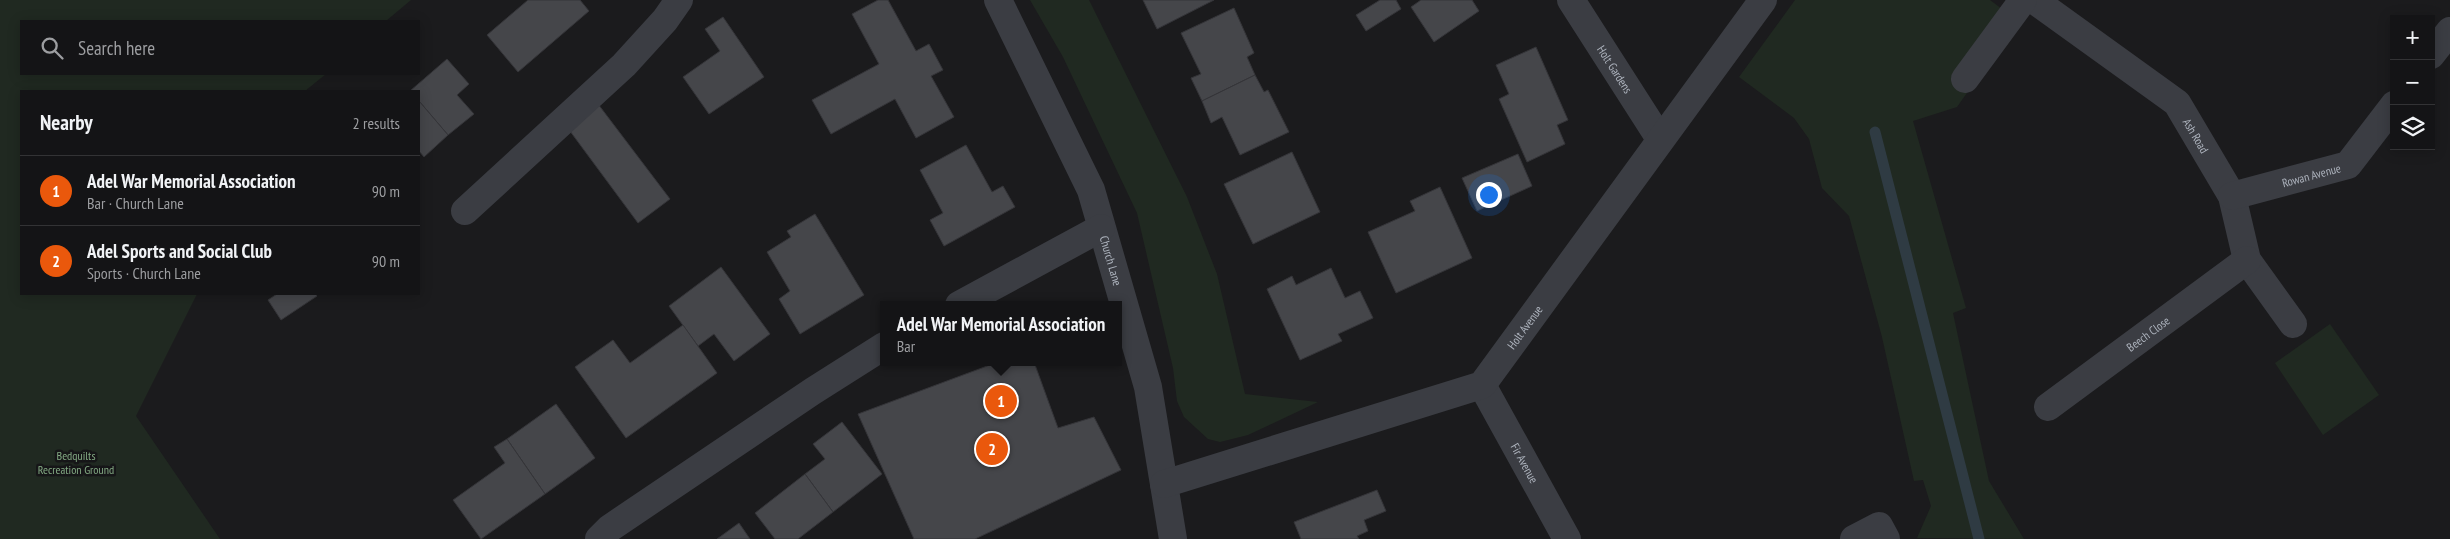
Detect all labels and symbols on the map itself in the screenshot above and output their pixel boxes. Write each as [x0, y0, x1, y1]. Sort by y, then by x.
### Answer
street label: Holt Gardens [1594, 42, 1636, 96]
street label: Ash Road [2180, 115, 2212, 156]
street label: Rowan Avenue [2280, 160, 2342, 190]
your location [1476, 182, 1502, 208]
street label: Church Lane [1097, 234, 1126, 287]
street label: Holt Avenue [1504, 302, 1545, 352]
street label: Beech Close [2123, 312, 2172, 354]
pin: 1 [985, 382, 1017, 420]
pin: 2 [976, 430, 1008, 468]
street label: Fir Avenue [1508, 440, 1542, 486]
park label: Bedquilts Recreation Ground [38, 448, 114, 477]

